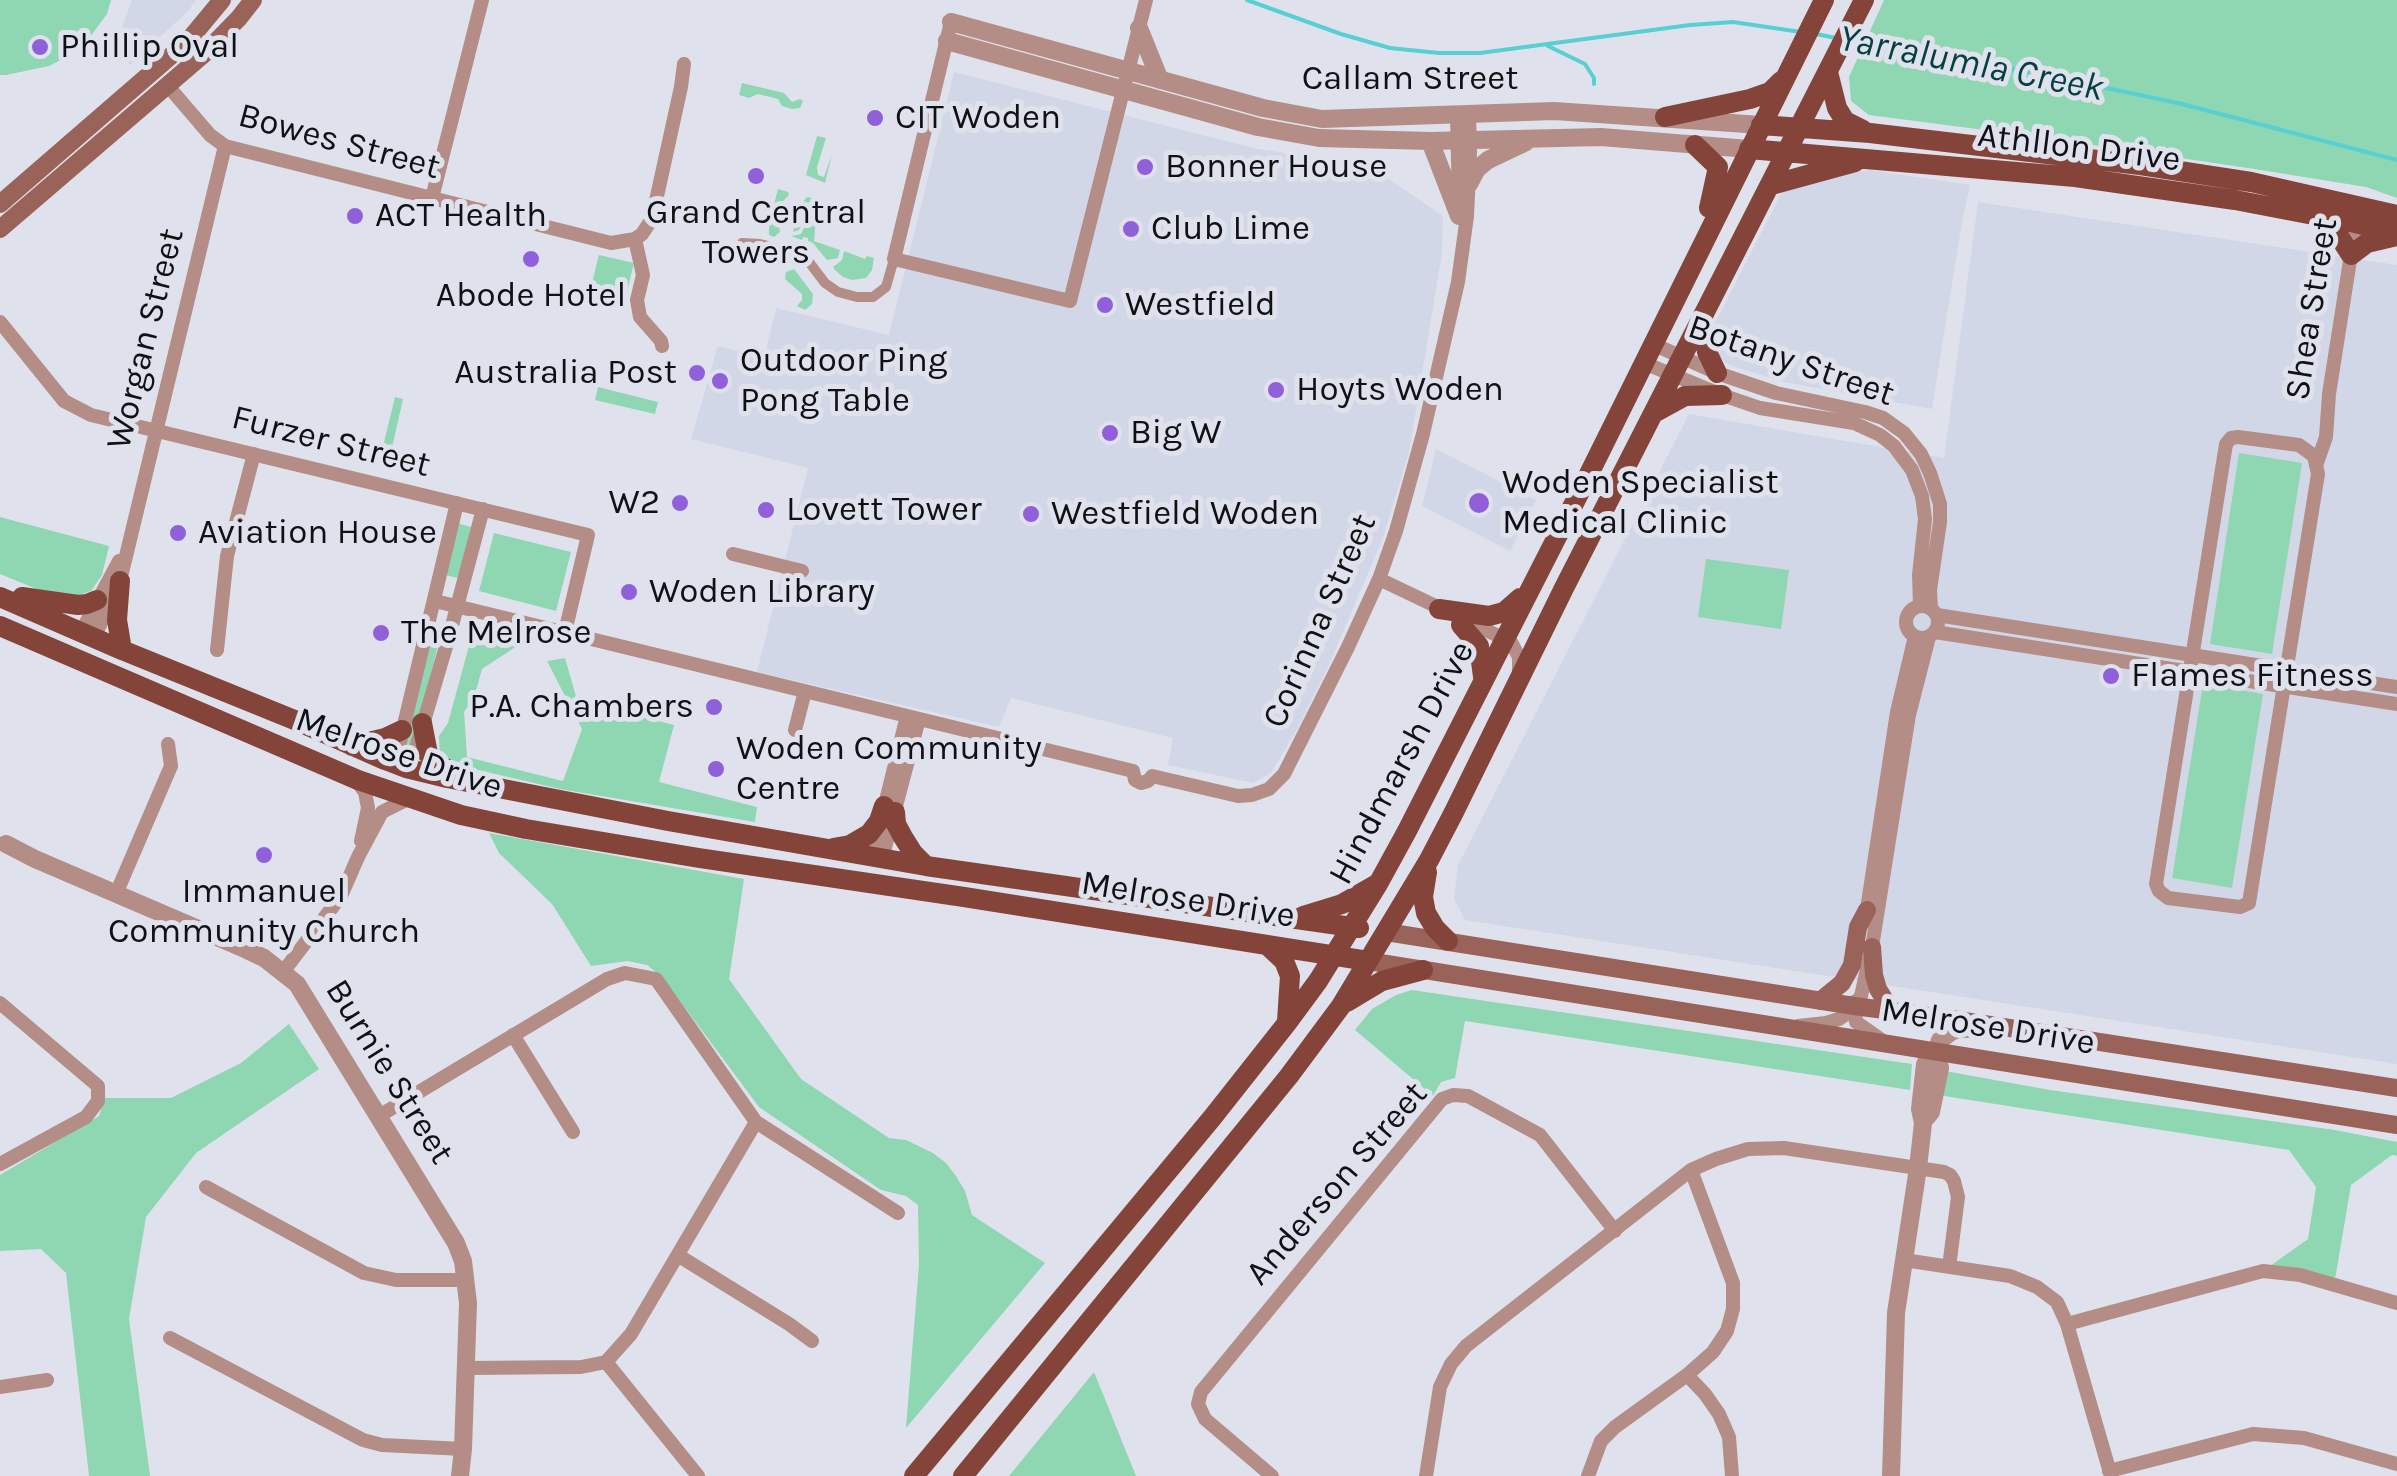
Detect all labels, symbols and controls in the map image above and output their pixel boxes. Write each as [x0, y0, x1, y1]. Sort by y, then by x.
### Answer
water label: Yarralumla Creek [1835, 16, 2107, 112]
place label: Phillip Oval [60, 26, 239, 68]
marker: Phillip Oval [29, 36, 51, 58]
street label: Callam Street [1302, 58, 1518, 100]
street label: Bowes Street [234, 95, 444, 189]
place label: CIT Woden [895, 97, 1061, 139]
marker: CIT Woden [864, 107, 886, 129]
street label: Athllon Drive [1975, 115, 2183, 181]
place label: Bonner House [1165, 146, 1387, 188]
marker: Bonner House [1134, 156, 1156, 178]
marker: Grand Central Towers [745, 165, 767, 187]
place label: Grand Central Towers [646, 192, 866, 274]
place label: ACT Health [375, 195, 547, 237]
marker: ACT Health [344, 205, 366, 227]
place label: Club Lime [1151, 208, 1310, 250]
street label: Shea Street [2277, 215, 2347, 403]
marker: Club Lime [1120, 218, 1142, 240]
street label: Worgan Street [98, 224, 194, 454]
marker: Abode Hotel [520, 248, 542, 270]
place label: Abode Hotel [436, 275, 626, 317]
place label: Westfield [1125, 284, 1276, 326]
marker: Westfield [1094, 294, 1116, 316]
street label: Botany Street [1682, 306, 1900, 416]
place label: Outdoor Ping Pong Table [740, 340, 948, 422]
place label: Australia Post [454, 352, 677, 394]
marker: Australia Post [686, 362, 708, 384]
place label: Hoyts Woden [1296, 369, 1504, 411]
marker: Outdoor Ping Pong Table [709, 370, 731, 392]
marker: Hoyts Woden [1265, 379, 1287, 401]
street label: Furzer Street [227, 397, 435, 487]
place label: Big W [1130, 412, 1222, 454]
marker: Big W [1099, 422, 1121, 444]
place label: Woden Specialist Medical Clinic [1502, 462, 1779, 544]
place label: W2 [608, 482, 660, 524]
place label: Lovett Tower [786, 489, 982, 531]
marker: Woden Specialist Medical Clinic [1466, 490, 1492, 516]
marker: W2 [669, 492, 691, 514]
place label: Westfield Woden [1051, 493, 1319, 535]
marker: Lovett Tower [755, 499, 777, 521]
marker: Westfield Woden [1020, 503, 1042, 525]
street label: Corinna Street [1254, 508, 1386, 734]
place label: Aviation House [198, 512, 437, 554]
marker: Aviation House [167, 522, 189, 544]
place label: Woden Library [649, 571, 875, 613]
marker: Woden Library [618, 581, 640, 603]
place label: The Melrose [401, 612, 591, 654]
marker: The Melrose [370, 622, 392, 644]
street label: Hindmarsh Drive [1320, 634, 1484, 892]
place label: Flames Fitness [2131, 655, 2374, 697]
marker: Flames Fitness [2100, 665, 2122, 687]
place label: P.A. Chambers [469, 686, 694, 728]
marker: P.A. Chambers [703, 696, 725, 718]
street label: Melrose Drive [290, 699, 508, 809]
place label: Woden Community Centre [736, 728, 1042, 810]
marker: Woden Community Centre [705, 758, 727, 780]
marker: Immanuel Community Church [253, 844, 275, 866]
street label: Melrose Drive [1078, 862, 1298, 938]
place label: Immanuel Community Church [108, 871, 420, 953]
street label: Burnie Street [316, 972, 462, 1172]
street label: Melrose Drive [1878, 989, 2098, 1065]
street label: Anderson Street [1237, 1074, 1437, 1294]

